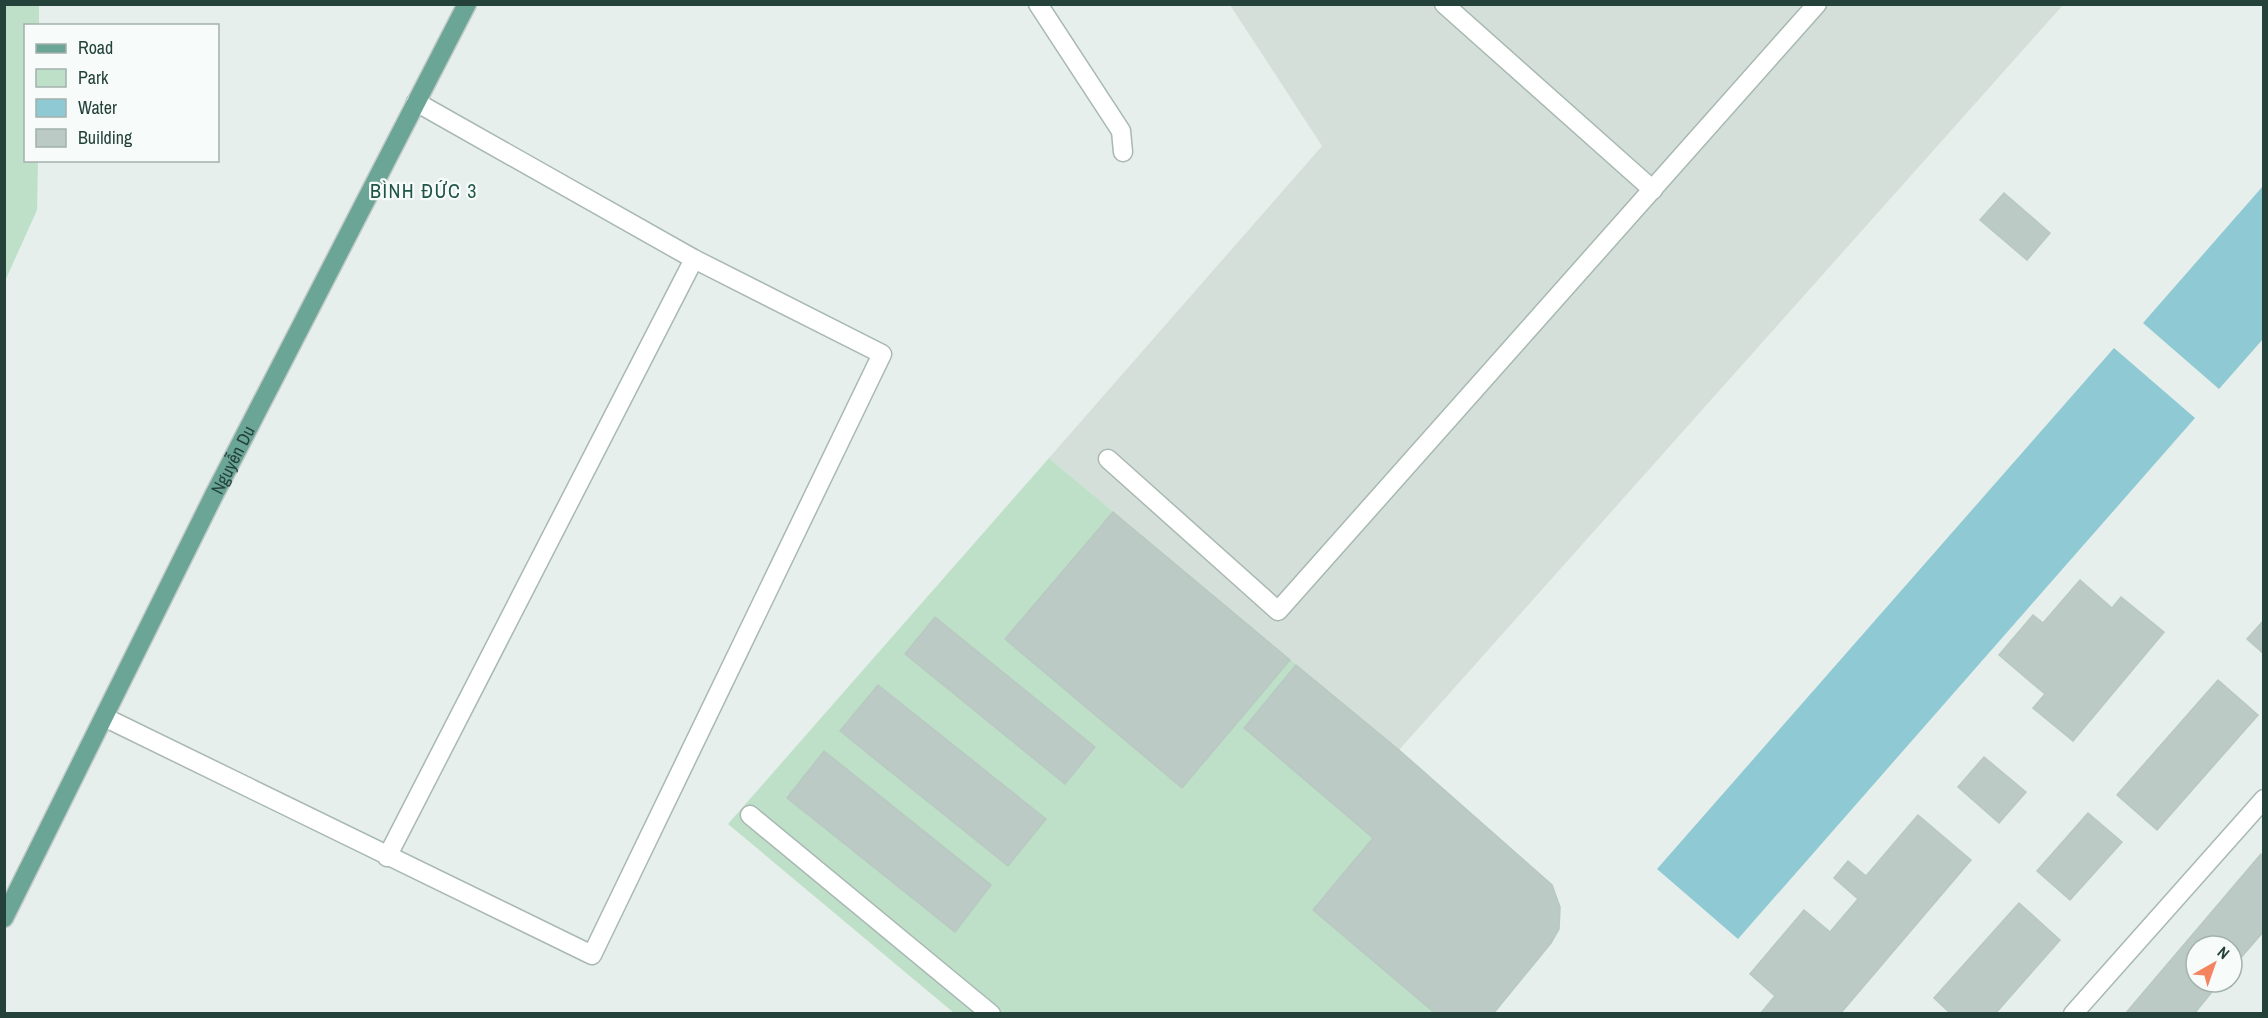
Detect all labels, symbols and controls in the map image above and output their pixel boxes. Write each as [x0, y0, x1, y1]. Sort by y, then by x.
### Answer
legend [24, 24, 219, 162]
text: Road [78, 35, 113, 60]
text: Park [78, 65, 109, 90]
text: Water [78, 95, 117, 120]
text: Building [78, 125, 133, 150]
district label: BÌNH ĐỨC 3 [370, 177, 478, 204]
street label: Nguyễn Du [204, 421, 260, 498]
north arrow [2184, 934, 2244, 994]
text: N [2213, 941, 2234, 964]

